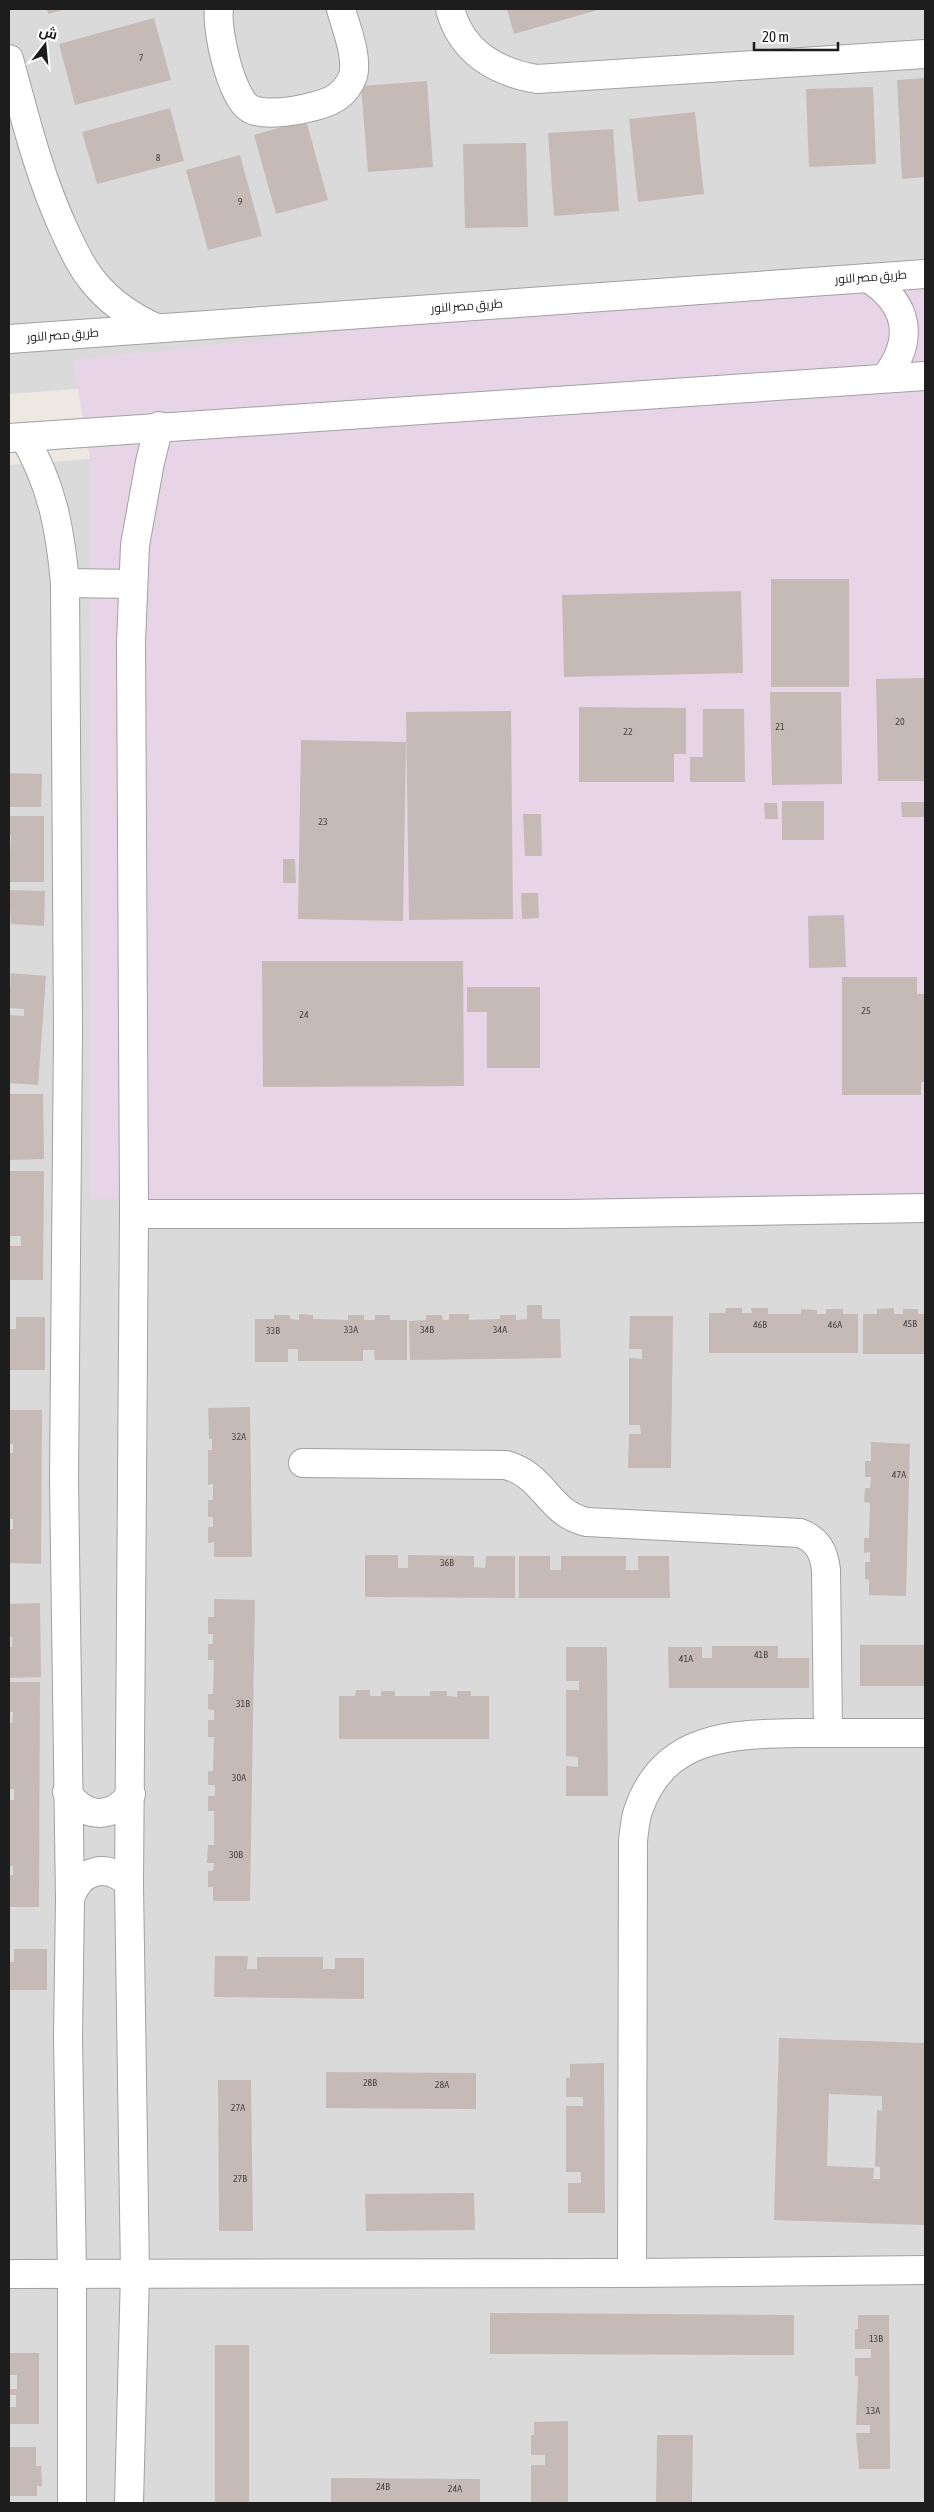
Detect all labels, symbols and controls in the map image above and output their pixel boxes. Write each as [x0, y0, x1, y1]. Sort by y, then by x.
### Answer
north arrow [20, 20, 70, 70]
scale bar [754, 20, 838, 52]
text: ش [37, 22, 59, 44]
text: 20 m [762, 28, 789, 45]
house number: 7 [139, 52, 144, 63]
house number: 8 [156, 152, 161, 163]
house number: 9 [238, 196, 243, 207]
street label: طريق مصر النور [834, 268, 907, 287]
street label: طريق مصر النور [430, 297, 503, 316]
street label: طريق مصر النور [26, 326, 99, 345]
house number: 20 [895, 716, 905, 727]
house number: 21 [775, 721, 785, 732]
house number: 22 [623, 726, 633, 737]
house number: 23 [318, 816, 328, 827]
house number: 25 [861, 1005, 871, 1016]
house number: 24 [299, 1009, 309, 1020]
house number: 45B [903, 1318, 917, 1329]
house number: 46B [753, 1319, 767, 1330]
house number: 46A [828, 1319, 842, 1330]
house number: 33A [344, 1324, 358, 1335]
house number: 34B [420, 1324, 434, 1335]
house number: 34A [493, 1324, 507, 1335]
house number: 33B [266, 1325, 280, 1336]
house number: 32A [232, 1431, 246, 1442]
house number: 47A [892, 1469, 906, 1480]
house number: 36B [440, 1557, 454, 1568]
house number: 41B [754, 1649, 768, 1660]
house number: 41A [679, 1653, 693, 1664]
house number: 31B [236, 1698, 250, 1709]
house number: 30A [232, 1772, 246, 1783]
house number: 30B [229, 1849, 243, 1860]
house number: 28B [363, 2077, 377, 2088]
house number: 28A [435, 2079, 449, 2090]
house number: 27A [231, 2102, 245, 2113]
house number: 27B [233, 2173, 247, 2184]
house number: 13B [869, 2333, 883, 2344]
house number: 13A [866, 2405, 880, 2416]
house number: 24B [376, 2481, 390, 2492]
house number: 24A [448, 2483, 462, 2494]

